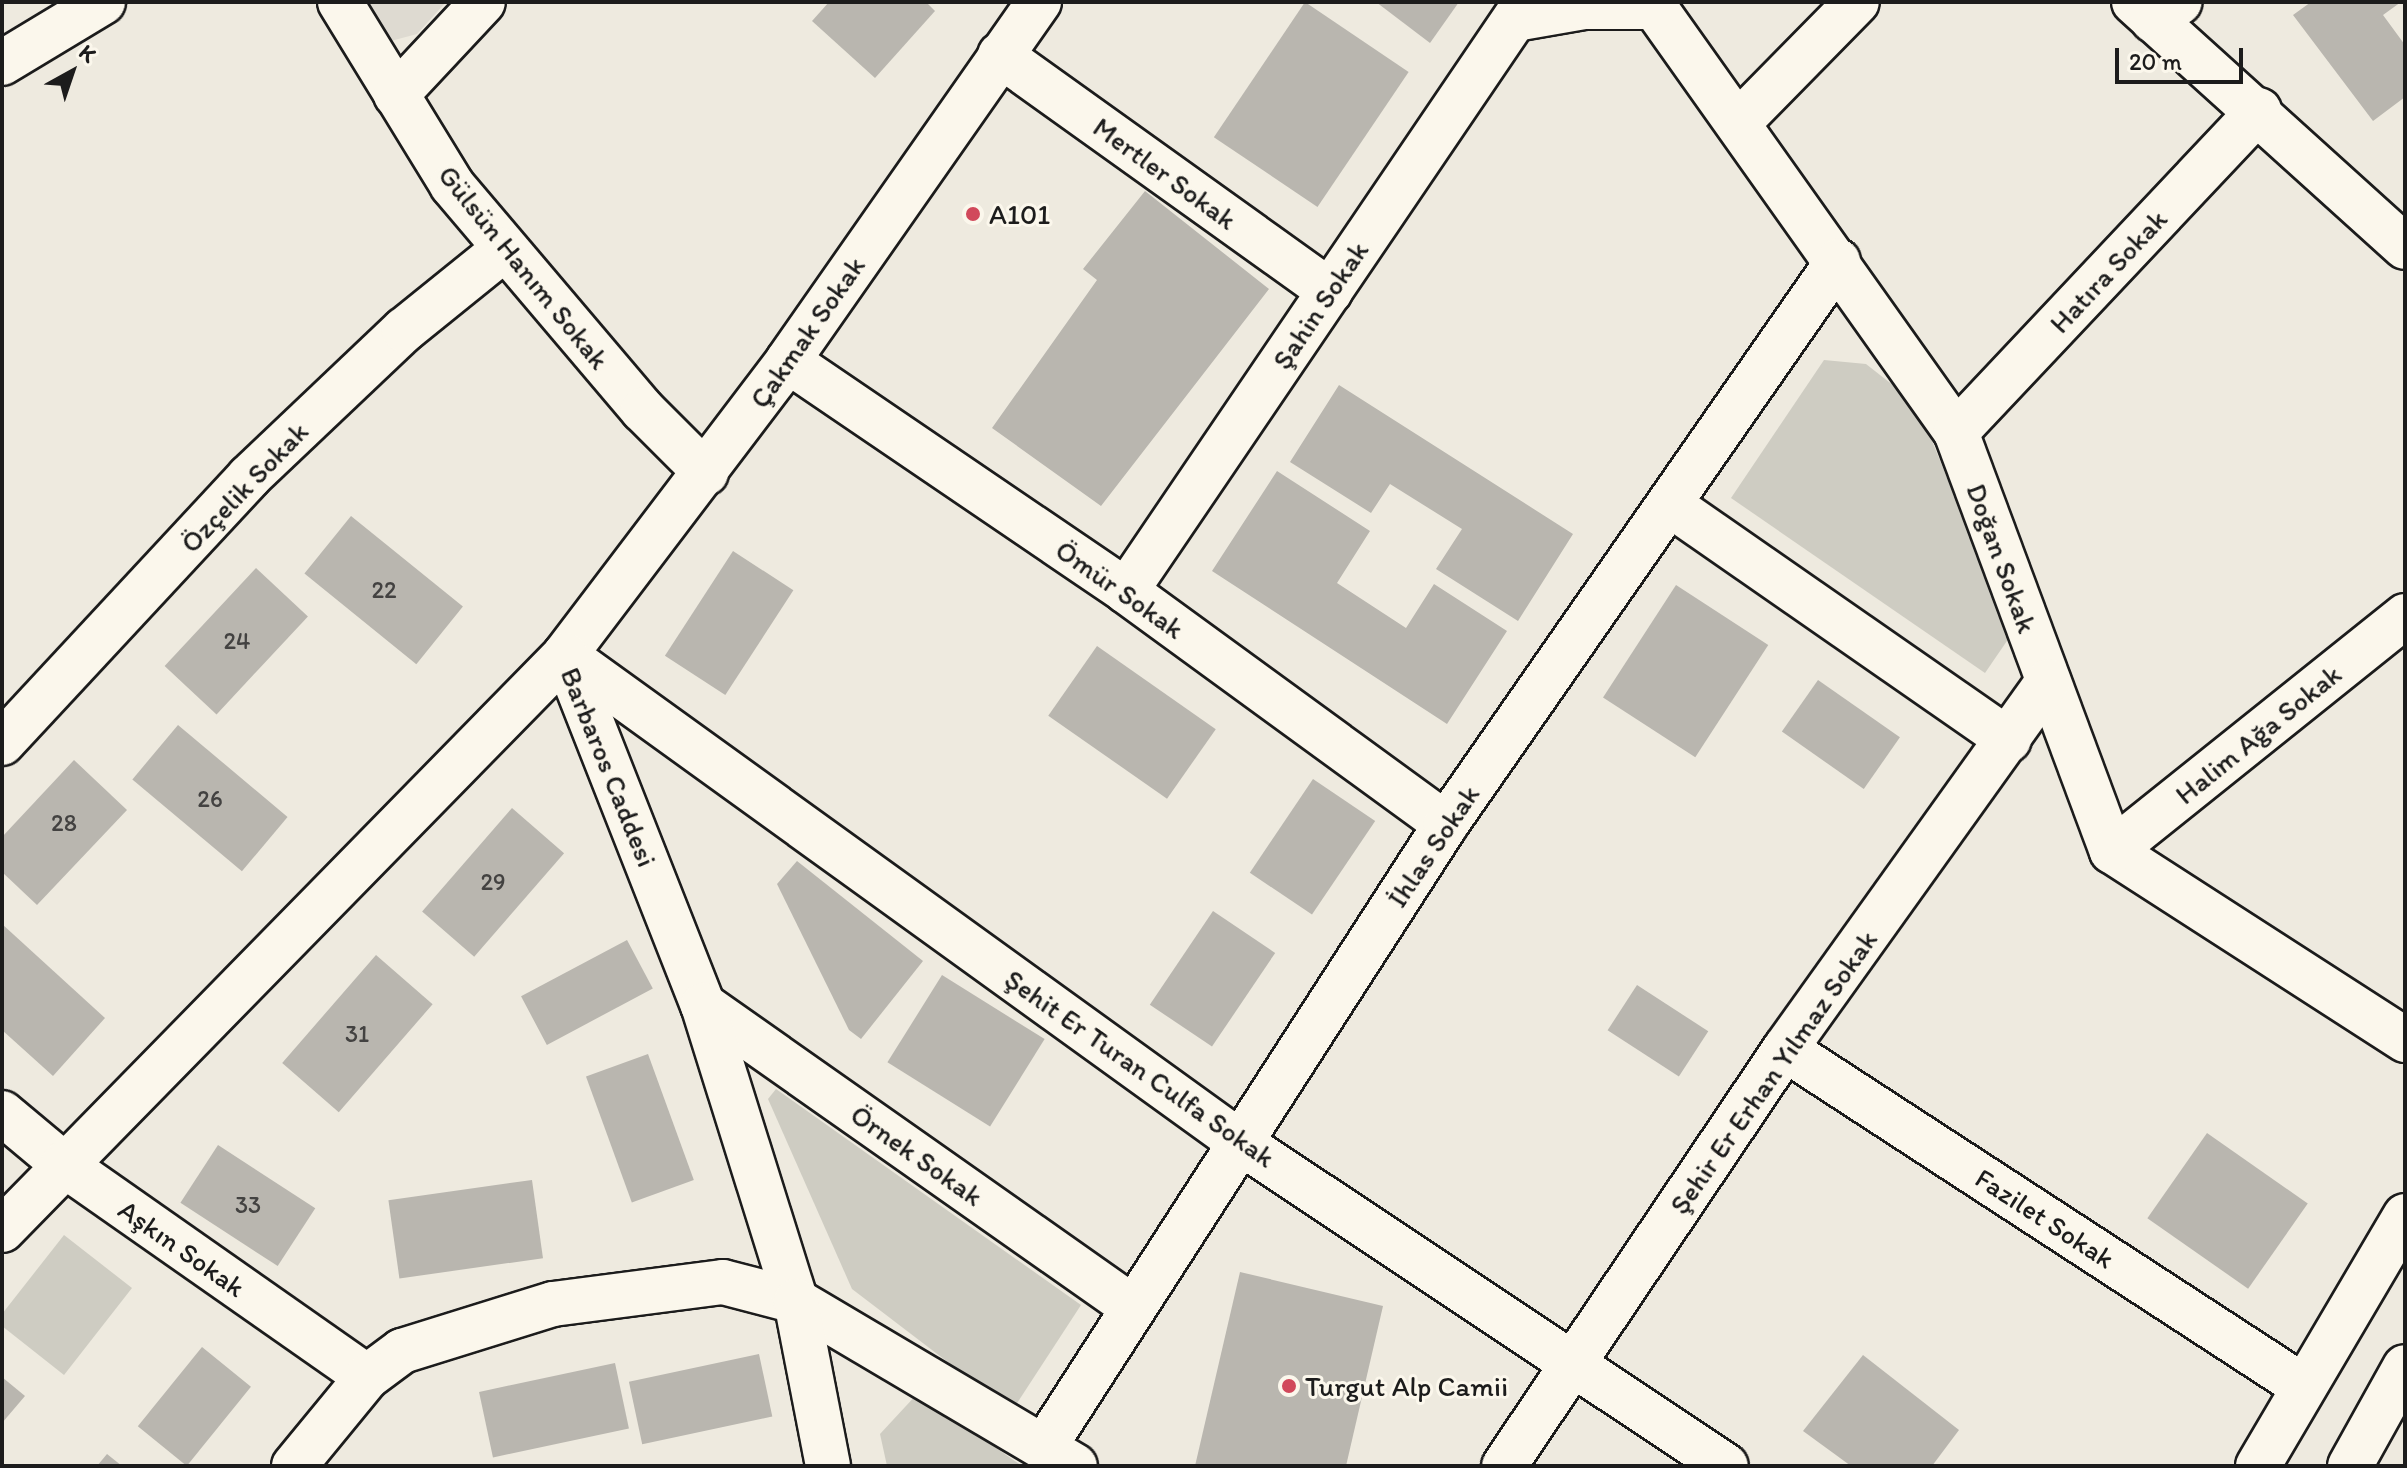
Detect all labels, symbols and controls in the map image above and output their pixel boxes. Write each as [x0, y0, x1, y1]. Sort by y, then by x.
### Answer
north arrow [32, 32, 112, 112]
scale bar [2119, 32, 2247, 82]
text: K [74, 38, 102, 68]
text: 20 m [2129, 47, 2182, 76]
street label: Mertler Sokak [1087, 110, 1243, 236]
street label: Gülsün Hanım Sokak [432, 158, 616, 376]
place label: A101 [989, 197, 1050, 231]
street label: Hatıra Sokak [2042, 202, 2174, 340]
marker: A101 [964, 205, 982, 223]
street label: Şahin Sokak [1265, 235, 1375, 375]
street label: Çakmak Sokak [743, 250, 871, 414]
street label: Özçelik Sokak [173, 415, 315, 559]
street label: Doğan Sokak [1960, 479, 2044, 637]
street label: Ömür Sokak [1049, 533, 1191, 645]
house number: 22 [371, 576, 397, 604]
house number: 24 [223, 627, 251, 655]
street label: Halim Ağa Sokak [2168, 657, 2348, 811]
street label: Barbaros Caddesi [554, 662, 664, 872]
street label: İhlas Sokak [1380, 779, 1486, 913]
house number: 26 [197, 785, 223, 813]
house number: 28 [51, 809, 77, 837]
house number: 29 [480, 868, 506, 896]
street label: Şehir Er Erhan Yılmaz Sokak [1662, 924, 1884, 1220]
street label: Şehit Er Turan Culfa Sokak [999, 962, 1281, 1174]
house number: 31 [345, 1020, 369, 1048]
street label: Örnek Sokak [845, 1097, 989, 1213]
street label: Fazilet Sokak [1969, 1161, 2121, 1275]
house number: 33 [235, 1191, 261, 1219]
street label: Aşkın Sokak [112, 1192, 252, 1304]
place label: Turgut Alp Camii [1305, 1369, 1508, 1403]
marker: Turgut Alp Camii [1280, 1377, 1298, 1395]

